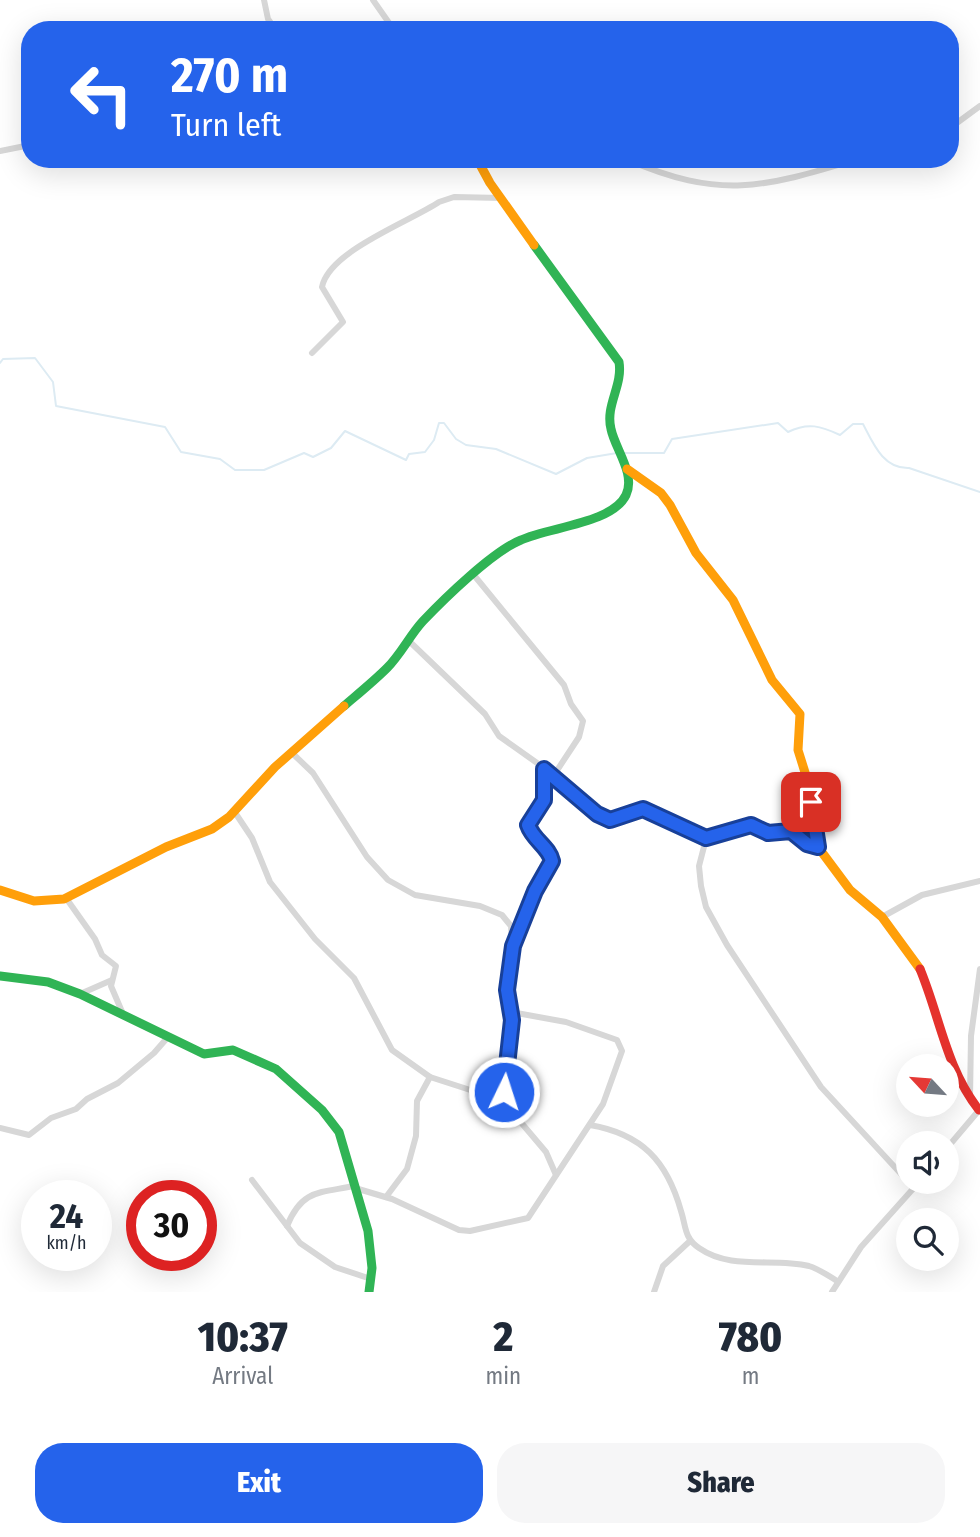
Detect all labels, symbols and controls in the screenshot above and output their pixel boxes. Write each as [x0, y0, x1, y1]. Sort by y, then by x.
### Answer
text: 270 m [171, 46, 288, 105]
icon: left [56, 49, 147, 140]
text: Turn left [171, 106, 281, 144]
pin [781, 772, 841, 832]
icon: arrive [792, 783, 830, 821]
north arrow [896, 1054, 959, 1116]
map controls [896, 1054, 959, 1271]
position arrow [467, 1055, 541, 1129]
button: sound [896, 1131, 959, 1194]
speed limit sign: 30 [126, 1180, 217, 1271]
text: 24 [50, 1195, 83, 1237]
button: search [896, 1208, 959, 1271]
text: km/h [46, 1232, 87, 1254]
text: 10:37 [198, 1312, 288, 1362]
text: 2 [493, 1312, 513, 1362]
text: 780 [719, 1312, 782, 1362]
text: Arrival [212, 1362, 273, 1390]
text: min [485, 1362, 521, 1390]
text: m [742, 1362, 759, 1390]
button: Exit [35, 1443, 483, 1523]
button: Share [497, 1443, 945, 1523]

